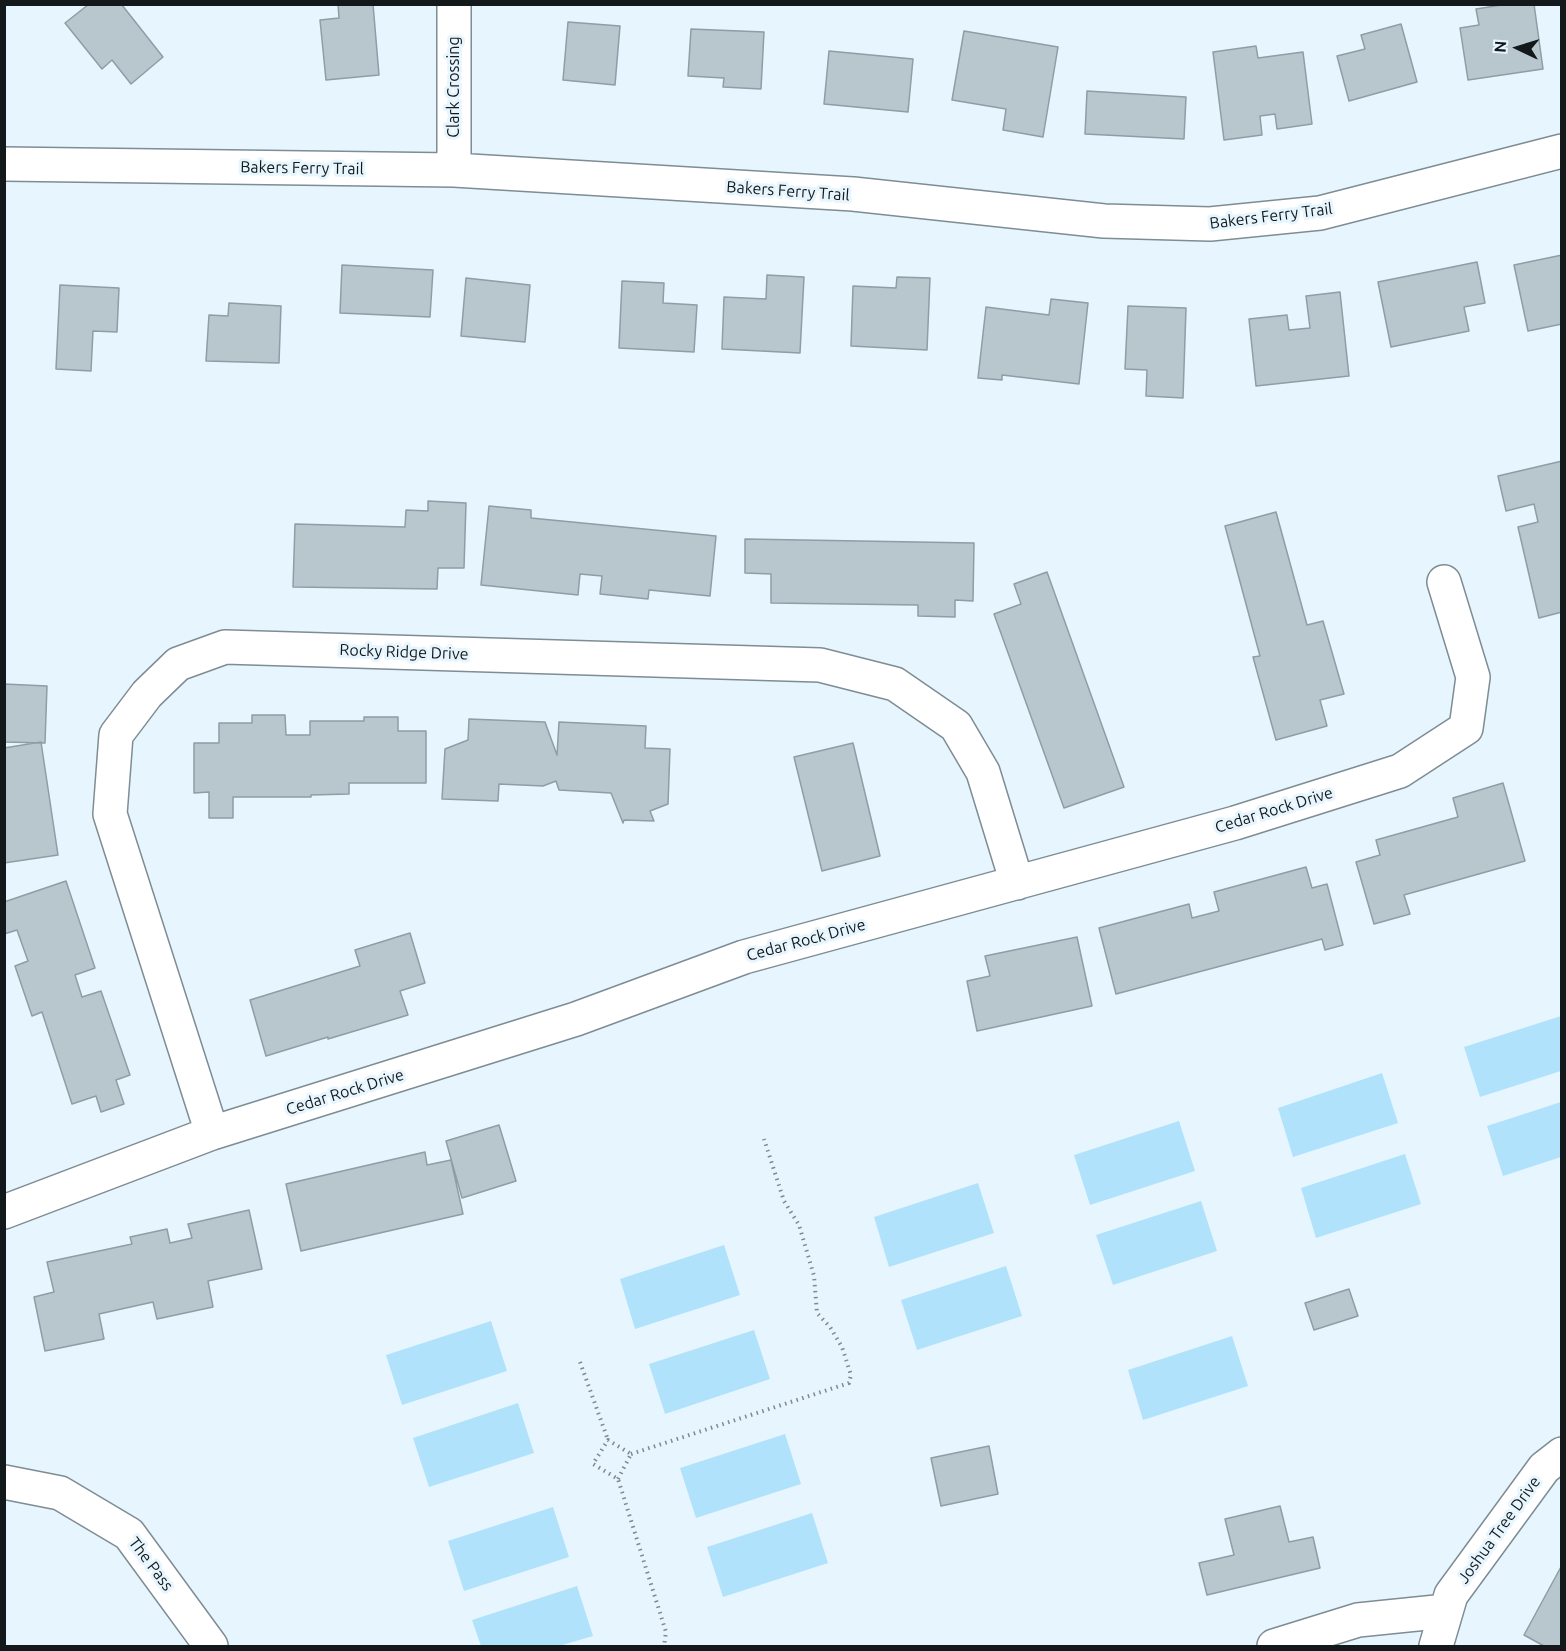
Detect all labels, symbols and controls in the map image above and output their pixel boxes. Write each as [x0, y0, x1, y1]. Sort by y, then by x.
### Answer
north arrow [1488, 18, 1548, 78]
street label: Clark Crossing [444, 36, 464, 138]
text: N [1491, 40, 1509, 53]
street label: Bakers Ferry Trail [240, 157, 364, 179]
street label: Bakers Ferry Trail [726, 177, 850, 205]
street label: Bakers Ferry Trail [1209, 199, 1333, 233]
street label: Rocky Ridge Drive [339, 640, 469, 664]
street label: Cedar Rock Drive [1213, 783, 1335, 837]
street label: Cedar Rock Drive [744, 915, 868, 965]
street label: Cedar Rock Drive [284, 1065, 406, 1119]
street label: Joshua Tree Drive [1454, 1473, 1544, 1587]
street label: The Pass [125, 1533, 177, 1595]

